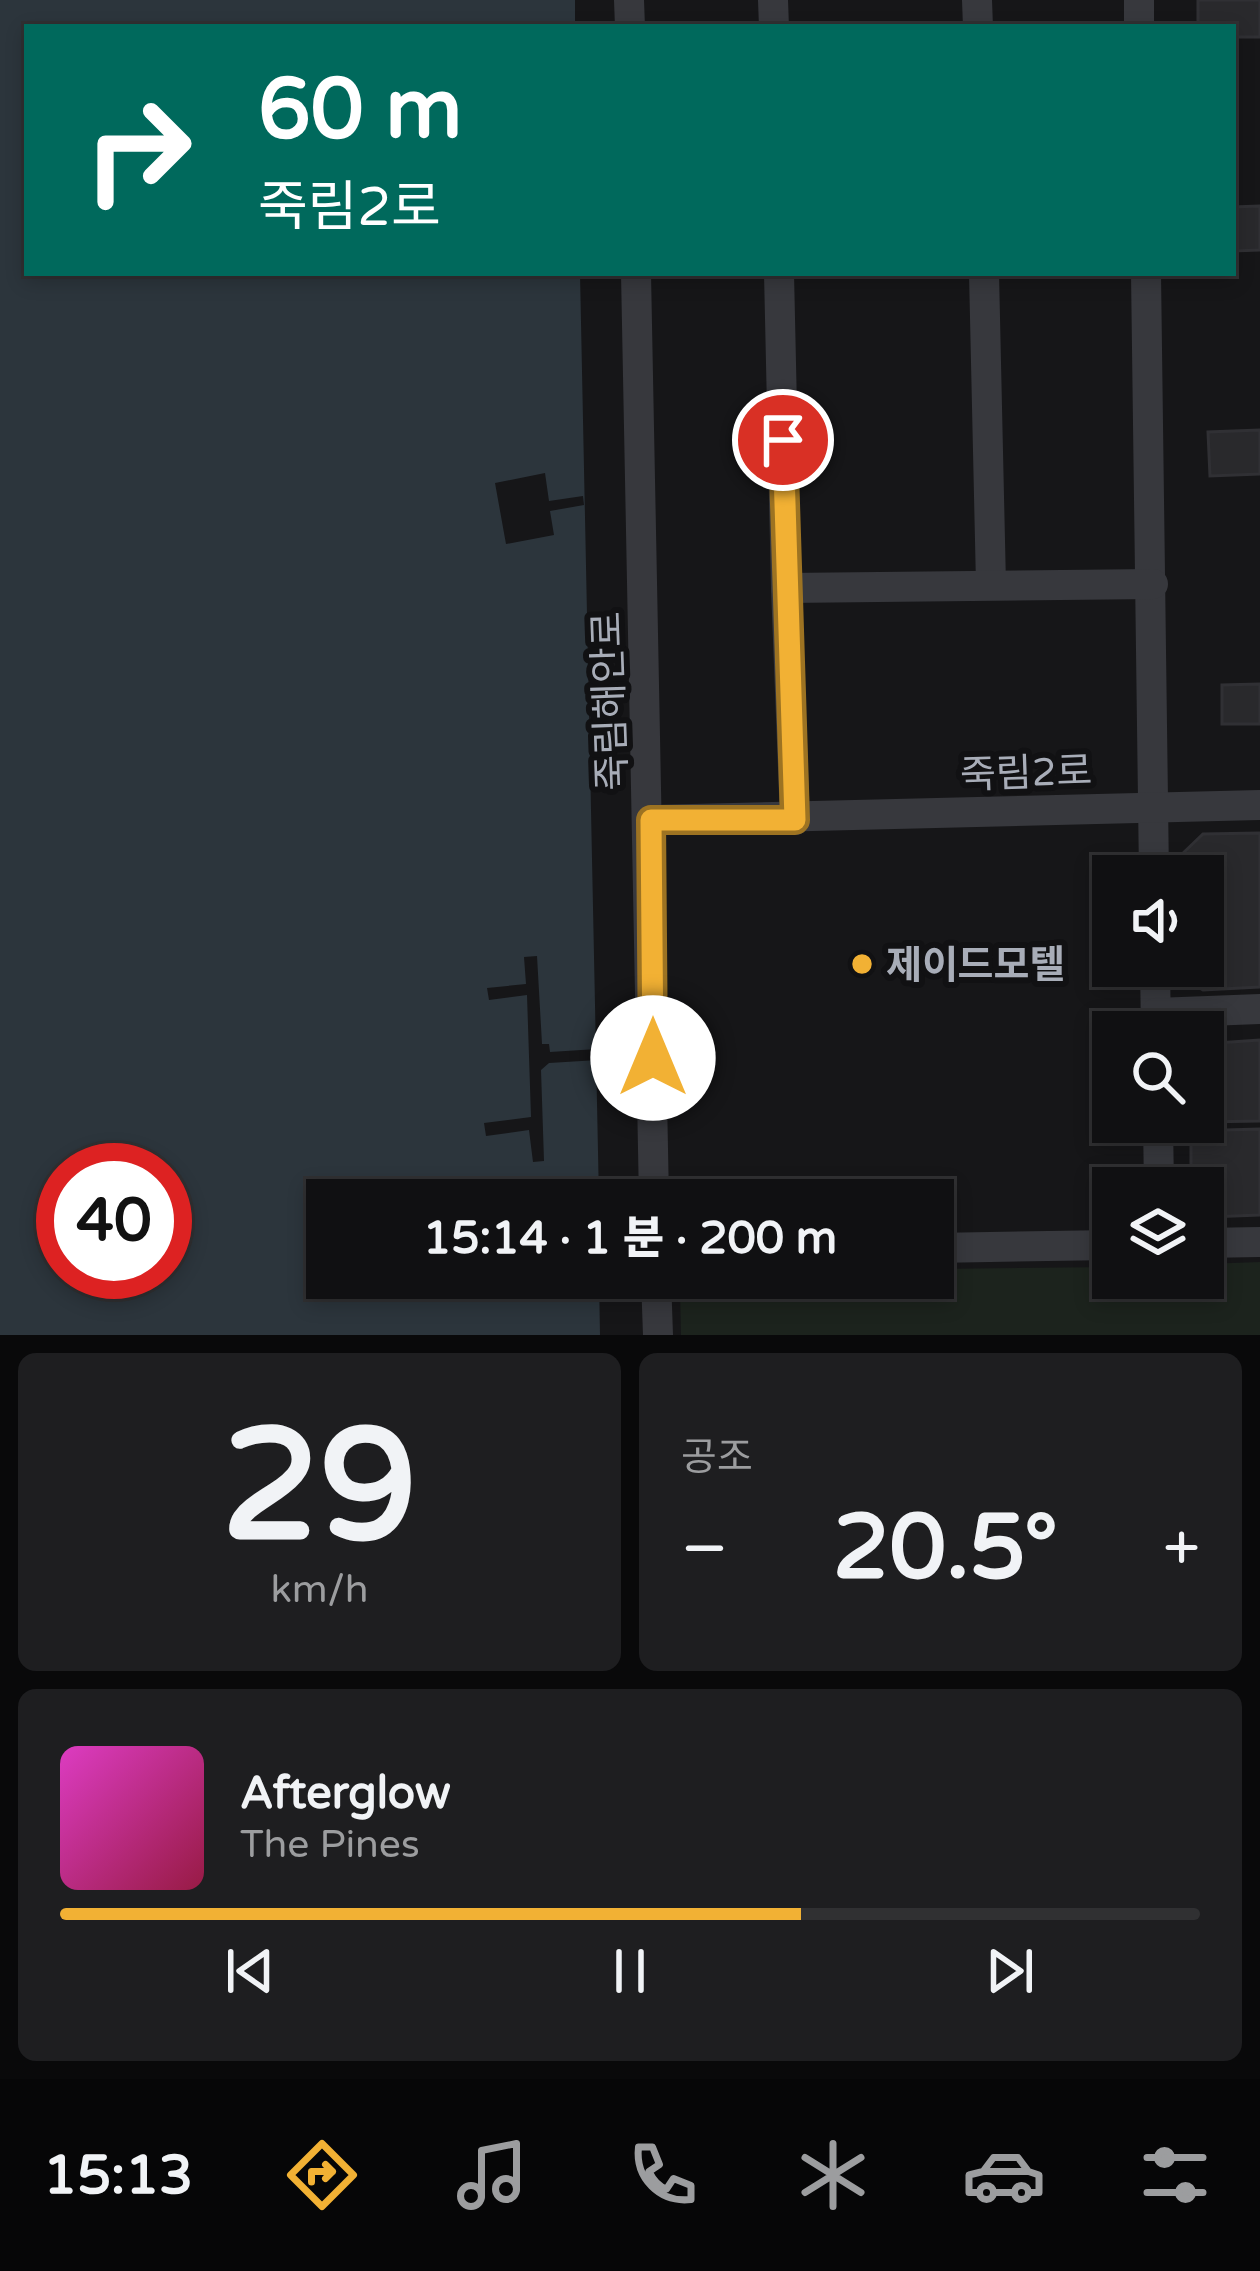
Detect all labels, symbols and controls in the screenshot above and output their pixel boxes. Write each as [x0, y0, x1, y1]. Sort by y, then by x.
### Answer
text: 60 m [258, 60, 462, 161]
icon: right [60, 72, 216, 228]
text: 죽림2로 [258, 175, 441, 240]
pin [732, 389, 834, 491]
icon: arrive [750, 407, 816, 473]
street label: 죽림해안로 [584, 610, 637, 791]
street label: 죽림2로 [959, 748, 1093, 799]
map controls [1092, 855, 1224, 1299]
button: sound [1092, 855, 1224, 987]
place label: 제이드모텔 [886, 942, 1065, 989]
marker: 제이드모텔 [849, 951, 875, 977]
position arrow [590, 995, 716, 1121]
button: search [1092, 1011, 1224, 1143]
speed limit sign: 40 [36, 1143, 192, 1299]
button: layers [1092, 1167, 1224, 1299]
text: 15:14 · 1 분 · 200 m [423, 1212, 837, 1266]
text: 29 [222, 1394, 417, 1582]
text: 공조 [681, 1434, 753, 1481]
text: 20.5° [833, 1494, 1058, 1603]
text: − [681, 1509, 728, 1589]
text: + [1163, 1509, 1200, 1589]
text: km/h [270, 1566, 369, 1613]
text: Afterglow [240, 1767, 451, 1821]
text: The Pines [240, 1821, 420, 1868]
icon: previous [217, 1938, 283, 2004]
icon: pause [597, 1938, 663, 2004]
icon: next [977, 1938, 1043, 2004]
icon: directions [280, 2133, 364, 2217]
icon: music [450, 2133, 534, 2217]
icon: phone [621, 2133, 705, 2217]
icon: climate [791, 2133, 875, 2217]
icon: car [962, 2133, 1046, 2217]
icon: filters [1133, 2133, 1217, 2217]
text: 15:13 [43, 2143, 193, 2208]

